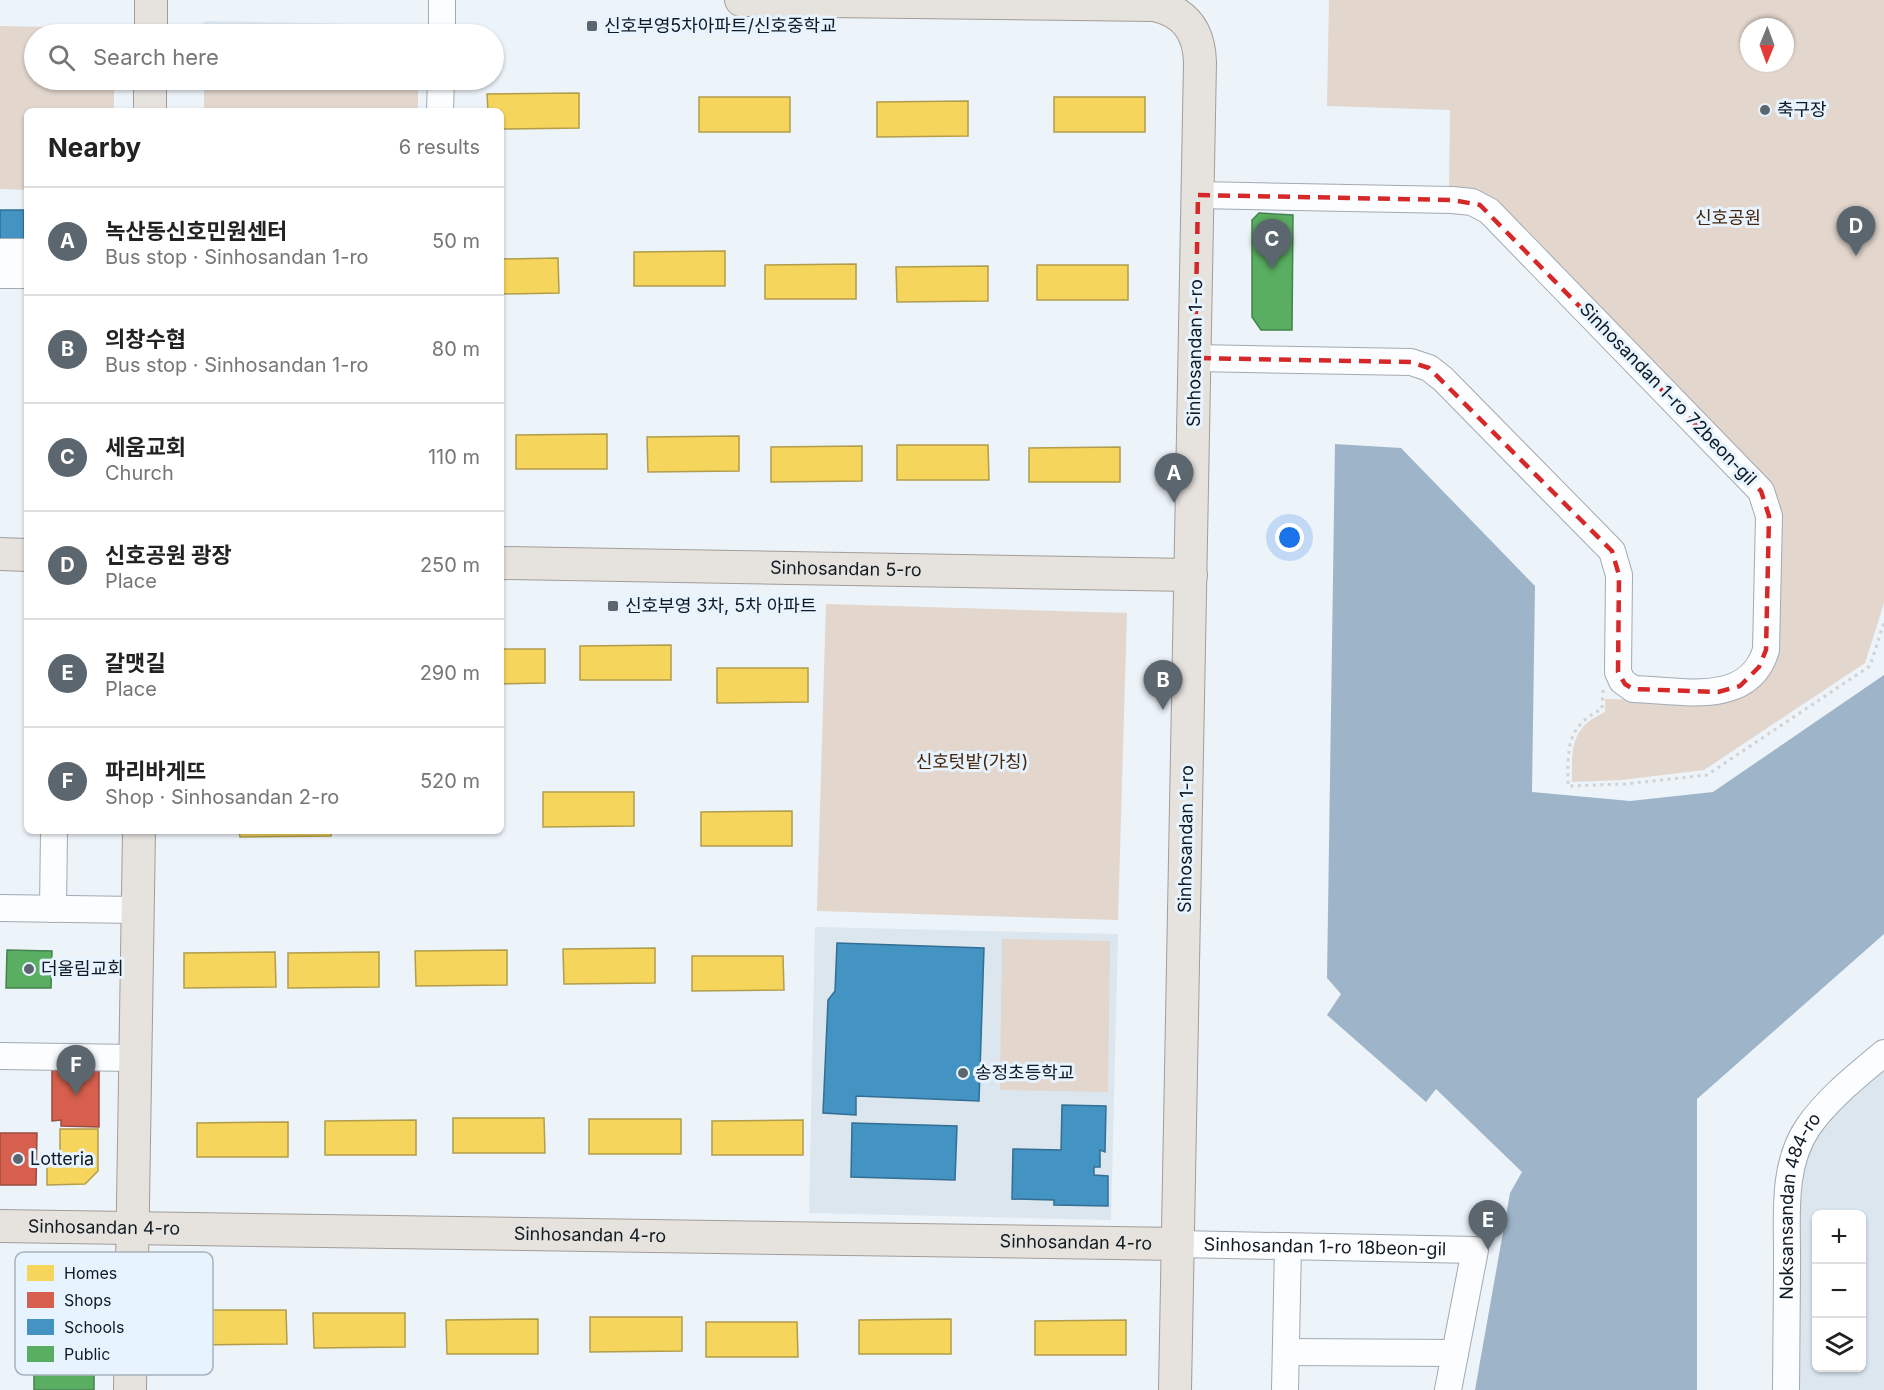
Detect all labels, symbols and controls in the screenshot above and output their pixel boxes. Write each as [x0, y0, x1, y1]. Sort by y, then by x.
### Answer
place label: 신호부영5차아파트/신호중학교 [604, 15, 837, 36]
north arrow [1740, 18, 1794, 72]
marker: 신호부영5차아파트/신호중학교 [585, 19, 599, 33]
search box [24, 24, 504, 90]
icon: search [45, 41, 78, 74]
text: Search here [93, 44, 219, 70]
place label: 축구장 [1777, 99, 1827, 120]
marker: 축구장 [1758, 103, 1772, 117]
text: Nearby [48, 132, 141, 163]
text: 6 results [399, 135, 480, 159]
pin: D [1836, 206, 1876, 256]
park label: 신호공원 [1695, 207, 1761, 228]
text: 녹산동신호민원센터 [105, 218, 287, 244]
pin: C [1252, 220, 1292, 269]
text: A [60, 229, 75, 253]
text: 50 m [432, 229, 480, 253]
text: Bus stop · Sinhosandan 1-ro [105, 245, 369, 269]
street label: Sinhosandan 1-ro [1183, 279, 1206, 427]
street label: Sinhosandan 1-ro 72beon-gil [1576, 298, 1761, 489]
text: 의창수협 [105, 326, 186, 352]
text: B [61, 337, 74, 361]
text: 80 m [432, 337, 480, 361]
text: Bus stop · Sinhosandan 1-ro [105, 353, 369, 377]
text: 세움교회 [105, 434, 186, 460]
text: C [60, 445, 75, 469]
text: 110 m [428, 445, 480, 469]
pin: A [1154, 454, 1194, 503]
text: Church [105, 461, 174, 485]
your location [1275, 523, 1304, 552]
text: 신호공원 광장 [105, 542, 232, 568]
text: D [60, 553, 75, 577]
text: 250 m [420, 553, 480, 577]
street label: Sinhosandan 5-ro [770, 557, 922, 580]
text: Place [105, 569, 157, 593]
place label: 신호부영 3차, 5차 아파트 [625, 595, 816, 616]
marker: 신호부영 3차, 5차 아파트 [606, 599, 620, 613]
text: 갈맷길 [105, 650, 166, 676]
pin: B [1144, 660, 1182, 710]
text: E [61, 661, 74, 685]
text: 290 m [420, 661, 480, 685]
text: Place [105, 677, 157, 701]
park label: 신호텃밭(가칭) [916, 751, 1028, 772]
text: 파리바게뜨 [105, 758, 206, 784]
street label: Sinhosandan 1-ro [1174, 765, 1197, 913]
text: F [62, 769, 73, 793]
text: 520 m [420, 769, 480, 793]
text: Shop · Sinhosandan 2-ro [105, 785, 339, 809]
place label: 더울림교회 [41, 958, 124, 979]
marker: 더울림교회 [22, 962, 36, 976]
pin: F [56, 1046, 96, 1095]
place label: 송정초등학교 [975, 1062, 1074, 1083]
marker: 송정초등학교 [956, 1066, 970, 1080]
street label: Noksansandan 484-ro [1776, 1108, 1825, 1300]
place label: Lotteria [30, 1148, 94, 1169]
marker: Lotteria [11, 1152, 25, 1166]
pin: E [1468, 1200, 1508, 1250]
map controls [1812, 1210, 1866, 1372]
button: + [1812, 1210, 1866, 1264]
street label: Sinhosandan 4-ro [28, 1215, 180, 1239]
street label: Sinhosandan 4-ro [514, 1223, 666, 1246]
street label: Sinhosandan 4-ro [1000, 1230, 1152, 1254]
street label: Sinhosandan 1-ro 18beon-gil [1204, 1234, 1446, 1259]
legend [15, 1252, 213, 1375]
text: Homes [64, 1263, 117, 1283]
button: − [1812, 1264, 1866, 1318]
text: Shops [64, 1290, 112, 1310]
text: Schools [64, 1317, 124, 1337]
button: layers [1812, 1318, 1866, 1372]
text: Public [64, 1344, 110, 1364]

